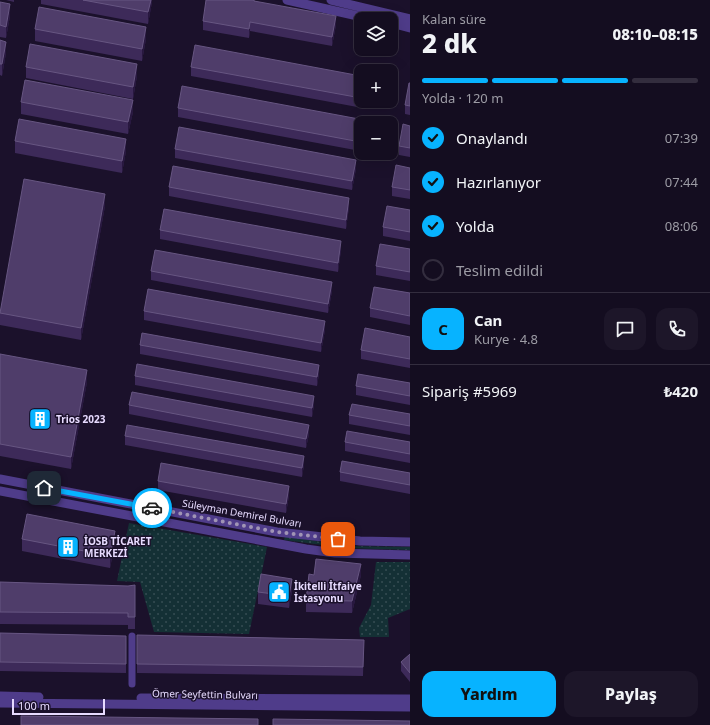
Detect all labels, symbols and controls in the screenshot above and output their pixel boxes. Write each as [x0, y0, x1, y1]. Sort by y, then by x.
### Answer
text: Kalan süre [422, 10, 486, 28]
map controls [354, 12, 398, 160]
button: layers [354, 12, 398, 56]
text: 08:10–08:15 [613, 24, 698, 44]
text: 2 dk [422, 25, 477, 61]
button: + [354, 64, 398, 108]
text: Yolda · 120 m [422, 89, 503, 107]
button: − [354, 116, 398, 160]
icon: check [422, 127, 444, 149]
text: Onaylandı [456, 128, 528, 148]
text: 07:39 [665, 129, 698, 147]
icon: check [422, 171, 444, 193]
text: Hazırlanıyor [456, 172, 541, 192]
text: 07:44 [665, 173, 698, 191]
icon: check [422, 215, 444, 237]
text: Yolda [456, 216, 494, 236]
text: 08:06 [665, 217, 698, 235]
text: Teslim edildi [456, 260, 543, 280]
button: chat [604, 308, 646, 350]
button: phone [656, 308, 698, 350]
text: Can [474, 310, 502, 330]
text: C [438, 319, 448, 339]
text: Kurye · 4.8 [474, 330, 538, 348]
text: Sipariş #5969 [422, 381, 517, 401]
text: ₺420 [664, 381, 698, 401]
building icon: Trios 2023 [27, 406, 53, 432]
place label: Trios 2023 [56, 412, 106, 426]
pin [27, 471, 61, 505]
icon: home [33, 477, 55, 499]
courier [132, 488, 172, 528]
street label: Süleyman Demirel Bulvarı [181, 496, 303, 530]
icon: car [141, 497, 163, 519]
pin [321, 522, 355, 556]
icon: bag [327, 528, 349, 550]
building icon: İOSB TİCARET MERKEZİ [55, 534, 81, 560]
place label: İOSB TİCARET MERKEZİ [84, 534, 152, 560]
public building icon: İkitelli İtfaiye İstasyonu [266, 579, 292, 605]
place label: İkitelli İtfaiye İstasyonu [294, 579, 362, 605]
button: Yardım [422, 671, 556, 717]
button: Paylaş [564, 671, 698, 717]
street label: Ömer Seyfettin Bulvarı [152, 686, 258, 702]
scale bar [12, 697, 105, 716]
text: 100 m [18, 698, 50, 713]

